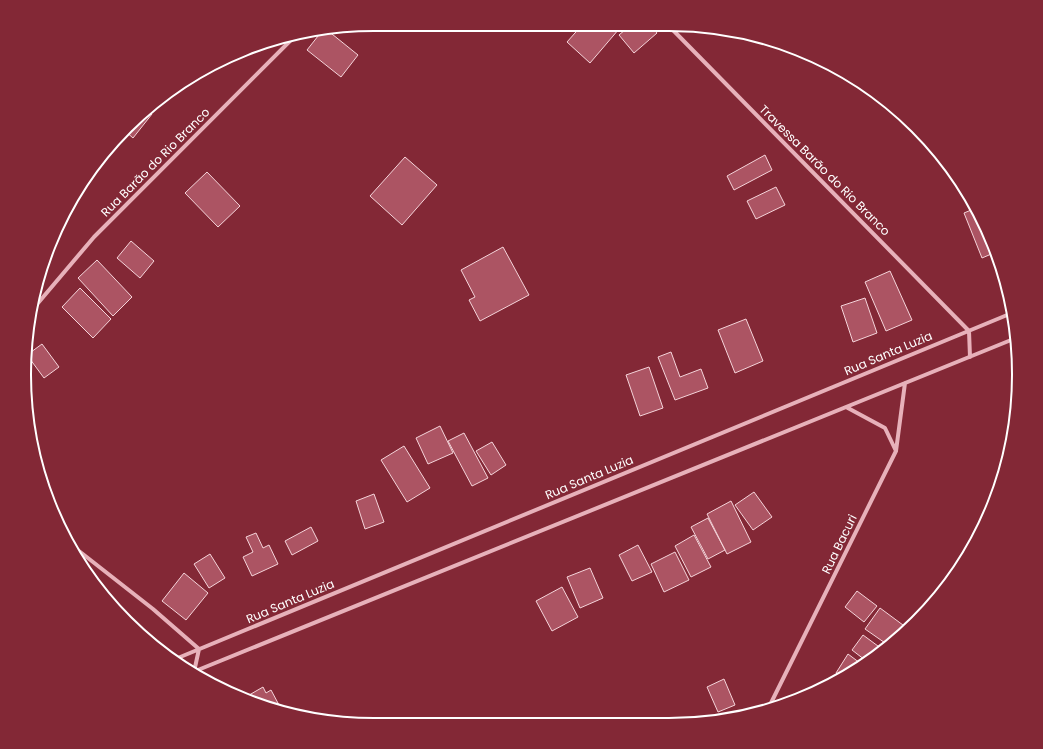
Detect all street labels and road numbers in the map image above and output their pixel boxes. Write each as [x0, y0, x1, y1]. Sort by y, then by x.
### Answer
street label: Travessa Barão do Rio Branco [756, 101, 894, 239]
street label: Rua Barão do Rio Branco [97, 103, 214, 220]
street label: Rua Santa Luzia [841, 327, 935, 379]
street label: Rua Santa Luzia [542, 451, 636, 503]
street label: Rua Bacuri [817, 511, 861, 577]
street label: Rua Santa Luzia [243, 575, 337, 627]

